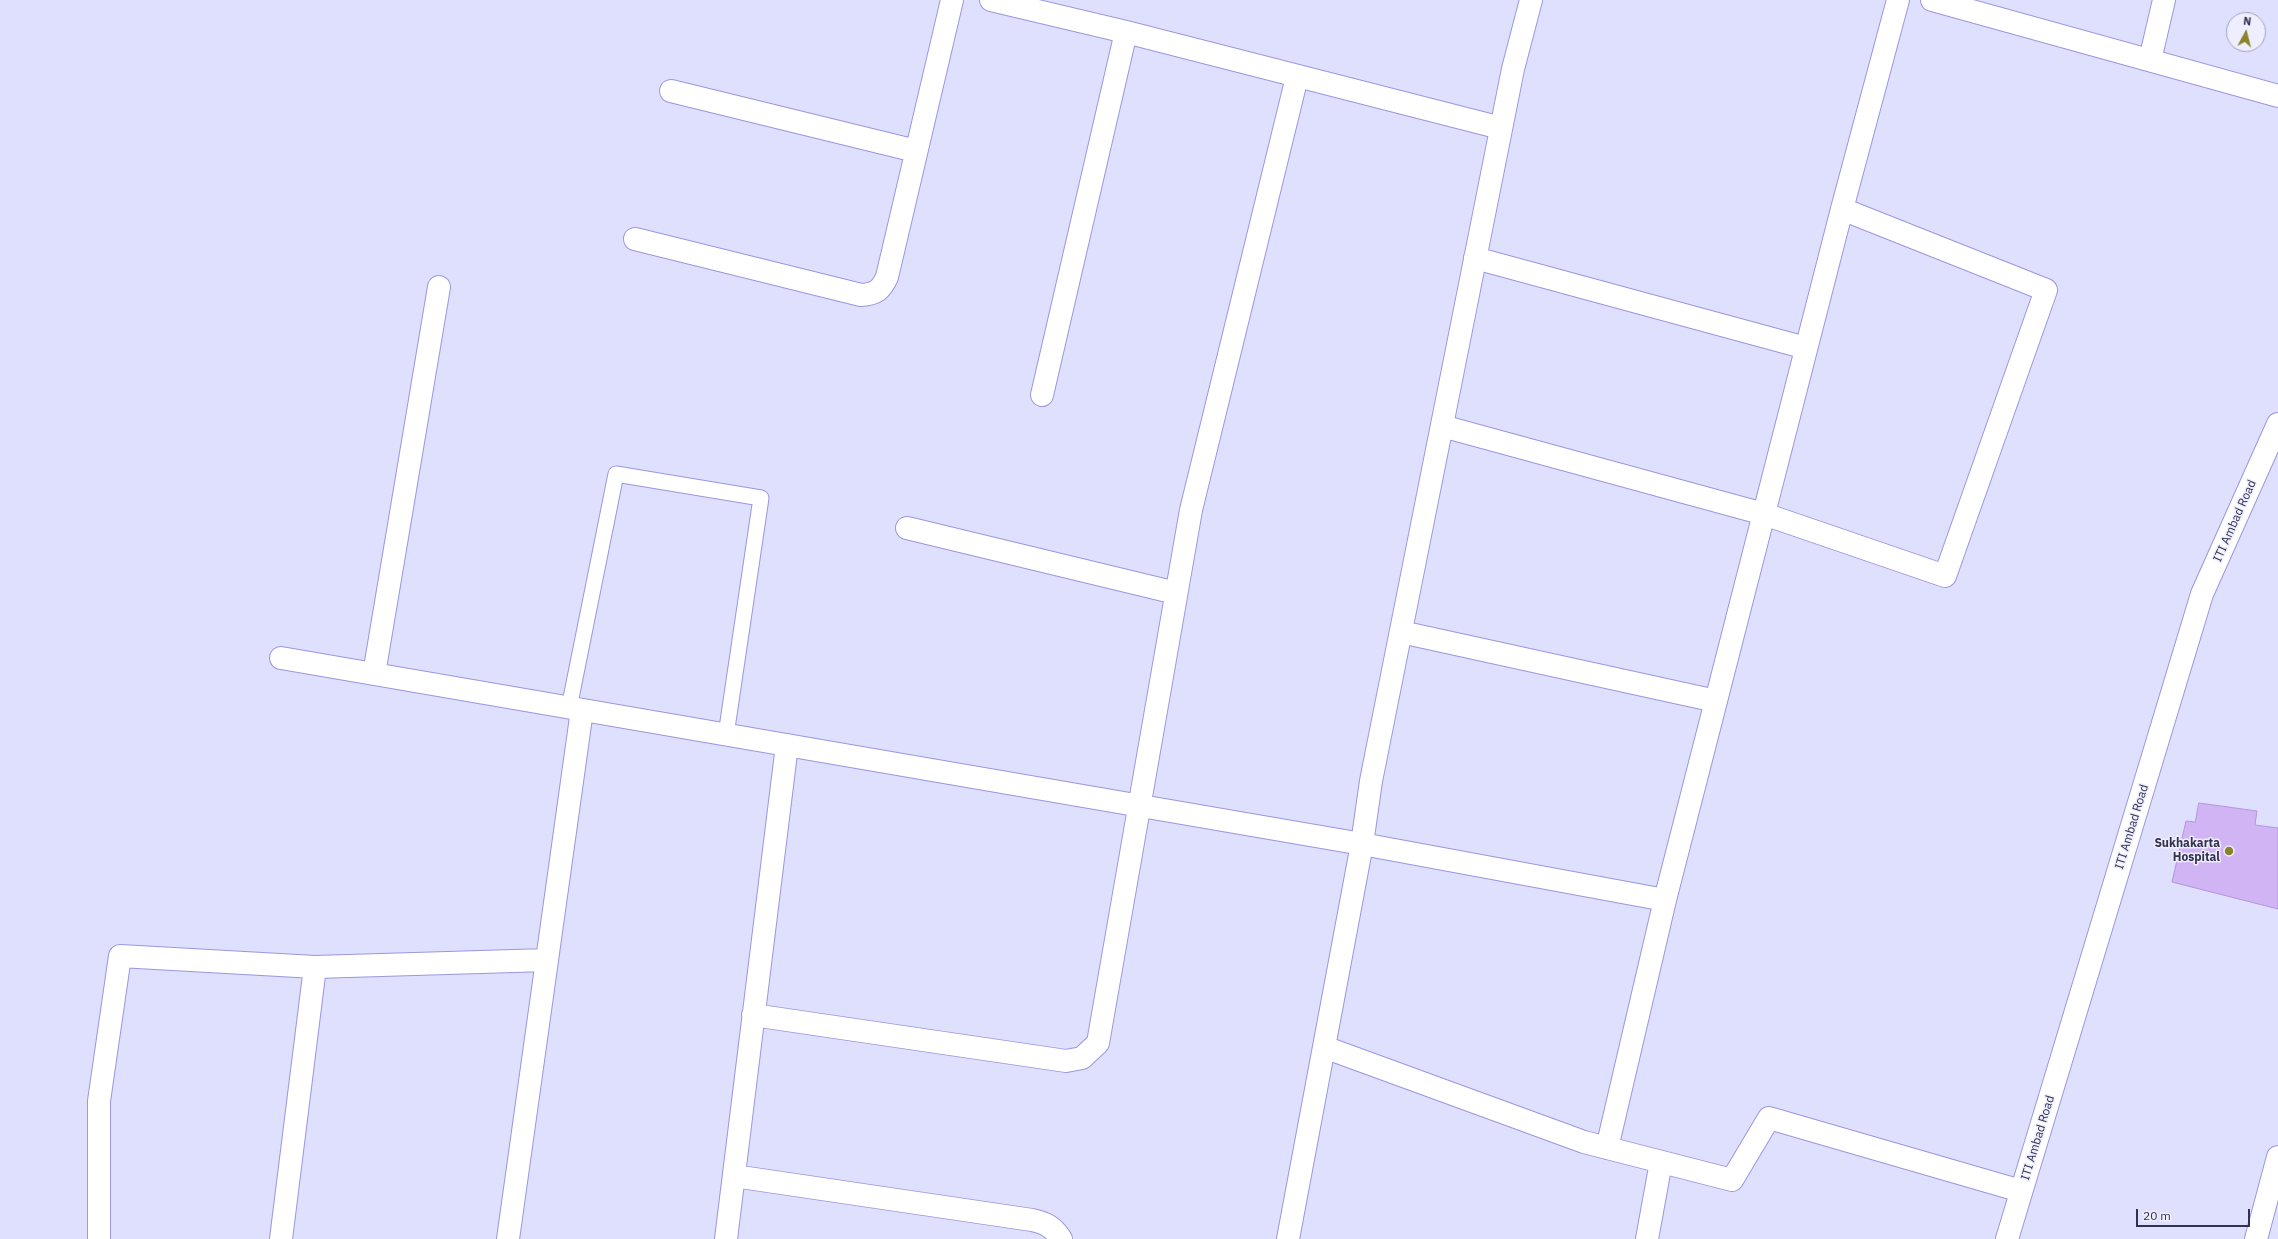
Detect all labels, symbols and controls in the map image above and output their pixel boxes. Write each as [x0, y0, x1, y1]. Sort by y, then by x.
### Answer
north arrow [2226, 12, 2266, 52]
text: N [2243, 14, 2252, 29]
street label: ITI Ambad Road [2211, 478, 2259, 564]
street label: ITI Ambad Road [2112, 783, 2152, 871]
place label: Sukhakarta Hospital [2154, 837, 2220, 865]
marker: Sukhakarta Hospital [2223, 845, 2235, 857]
street label: ITI Ambad Road [2018, 1094, 2058, 1182]
scale bar [2138, 1201, 2252, 1227]
text: 20 m [2143, 1208, 2171, 1223]

